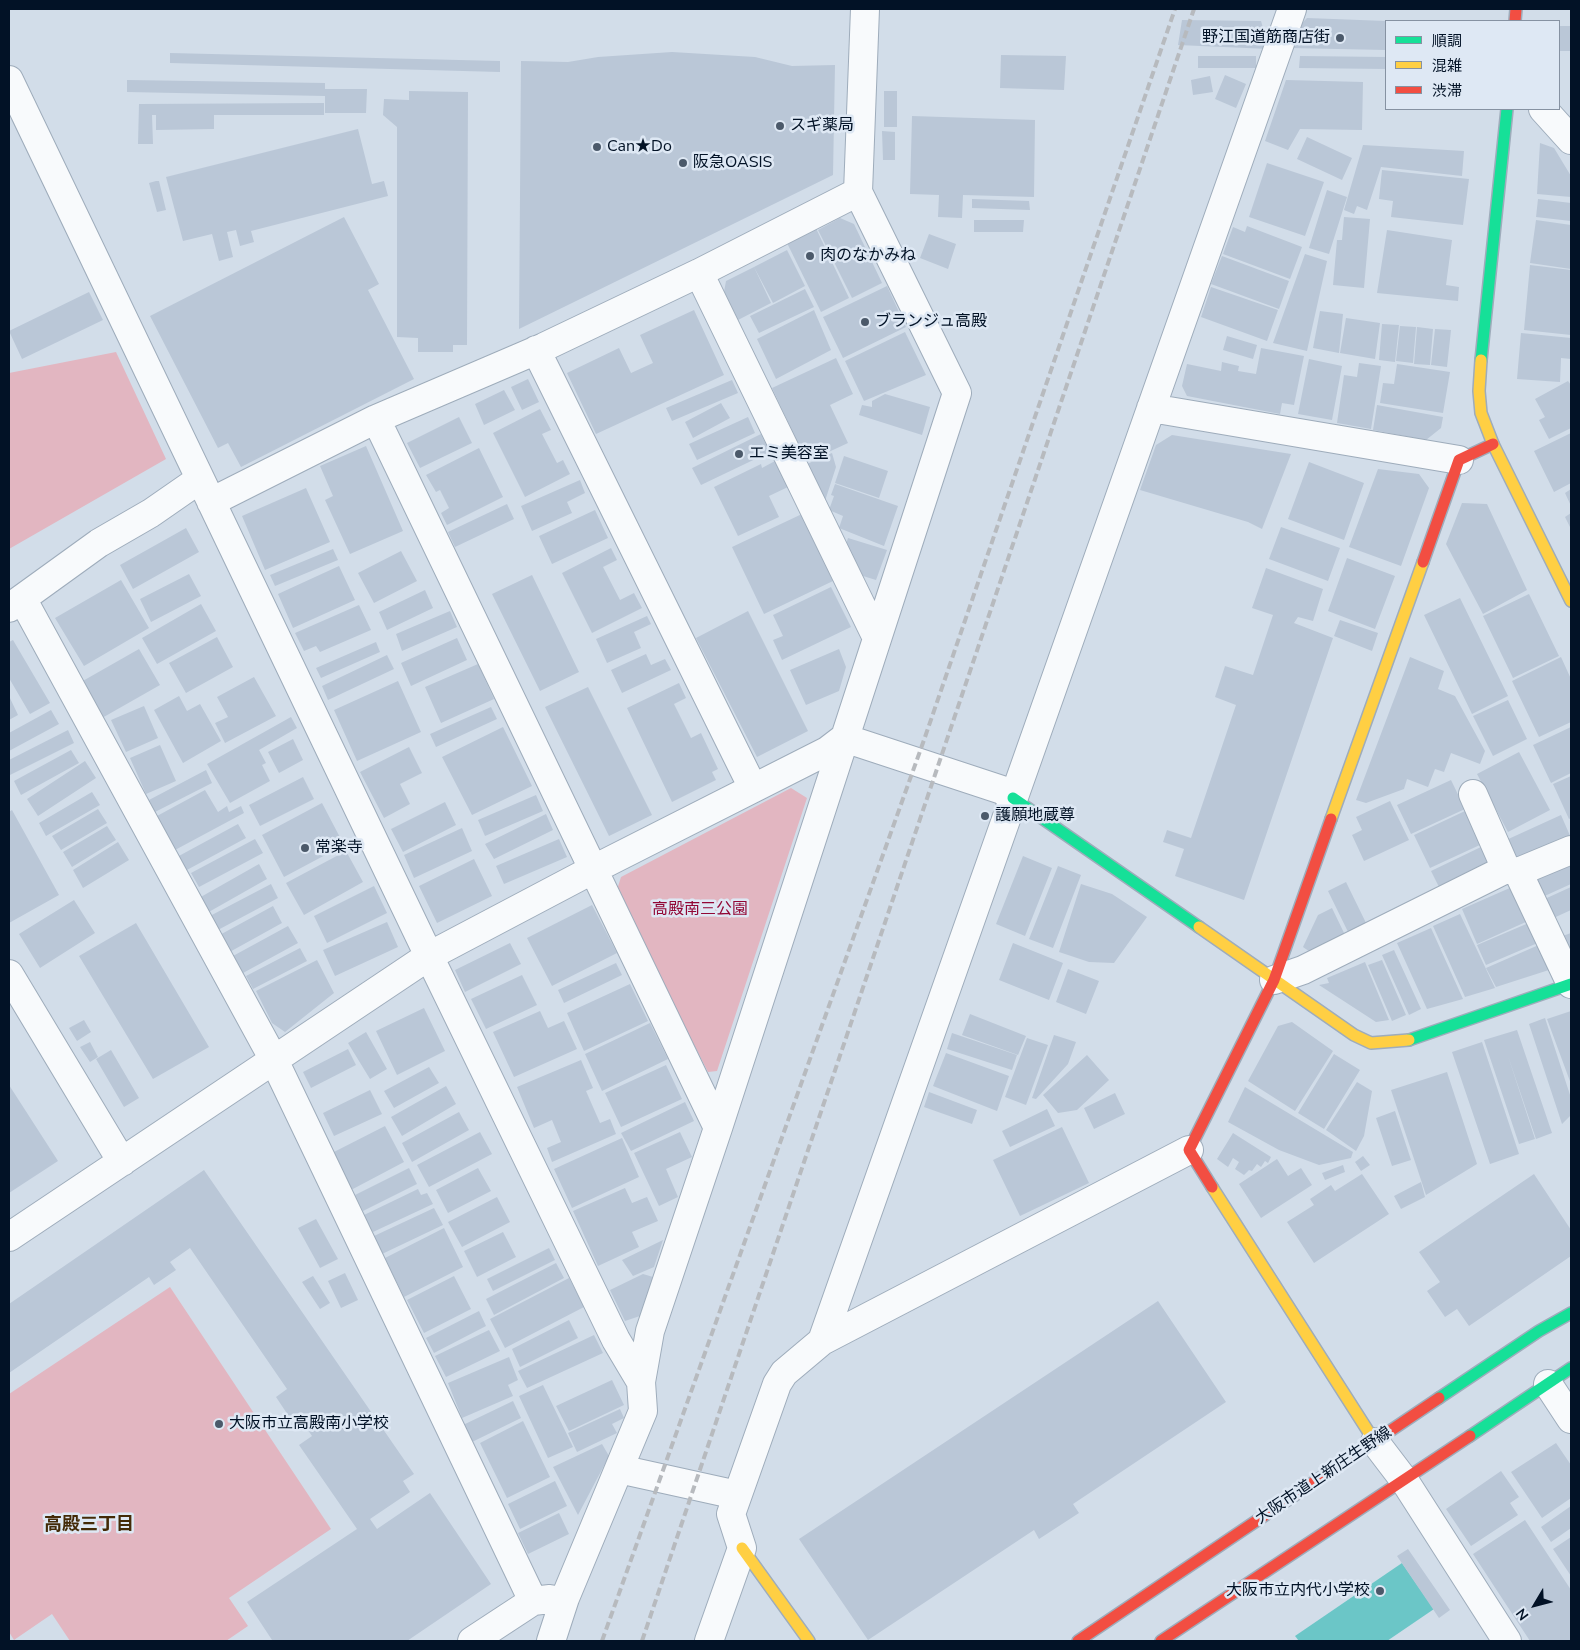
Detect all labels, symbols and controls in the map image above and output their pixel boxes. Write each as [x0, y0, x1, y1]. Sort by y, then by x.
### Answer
legend [1385, 20, 1560, 110]
place label: 野江国道筋商店街 [1202, 28, 1330, 48]
text: 順調 [1432, 31, 1462, 51]
marker: 野江国道筋商店街 [1334, 32, 1346, 44]
text: 混雑 [1432, 56, 1462, 76]
text: 渋滞 [1432, 81, 1462, 101]
place label: スギ薬局 [790, 116, 854, 136]
marker: スギ薬局 [774, 120, 786, 132]
place label: Can★Do [607, 137, 672, 157]
marker: Can★Do [591, 141, 603, 153]
place label: 阪急OASIS [693, 153, 772, 173]
marker: 阪急OASIS [677, 157, 689, 169]
place label: 肉のなかみね [820, 246, 916, 266]
marker: 肉のなかみね [804, 250, 816, 262]
place label: ブランジュ高殿 [875, 312, 987, 332]
marker: ブランジュ高殿 [859, 316, 871, 328]
place label: エミ美容室 [749, 444, 829, 464]
marker: エミ美容室 [733, 448, 745, 460]
place label: 護願地蔵尊 [995, 806, 1075, 826]
marker: 護願地蔵尊 [979, 810, 991, 822]
place label: 常楽寺 [315, 838, 363, 858]
marker: 常楽寺 [299, 842, 311, 854]
park label: 高殿南三公園 [652, 900, 748, 920]
place label: 大阪市立高殿南小学校 [229, 1414, 389, 1434]
marker: 大阪市立高殿南小学校 [213, 1418, 225, 1430]
street label: 大阪市道上新庄生野線 [1252, 1423, 1396, 1529]
district label: 高殿三丁目 [44, 1515, 134, 1537]
north arrow [1510, 1580, 1560, 1630]
place label: 大阪市立内代小学校 [1226, 1581, 1370, 1601]
marker: 大阪市立内代小学校 [1374, 1585, 1386, 1597]
text: N [1512, 1604, 1533, 1624]

